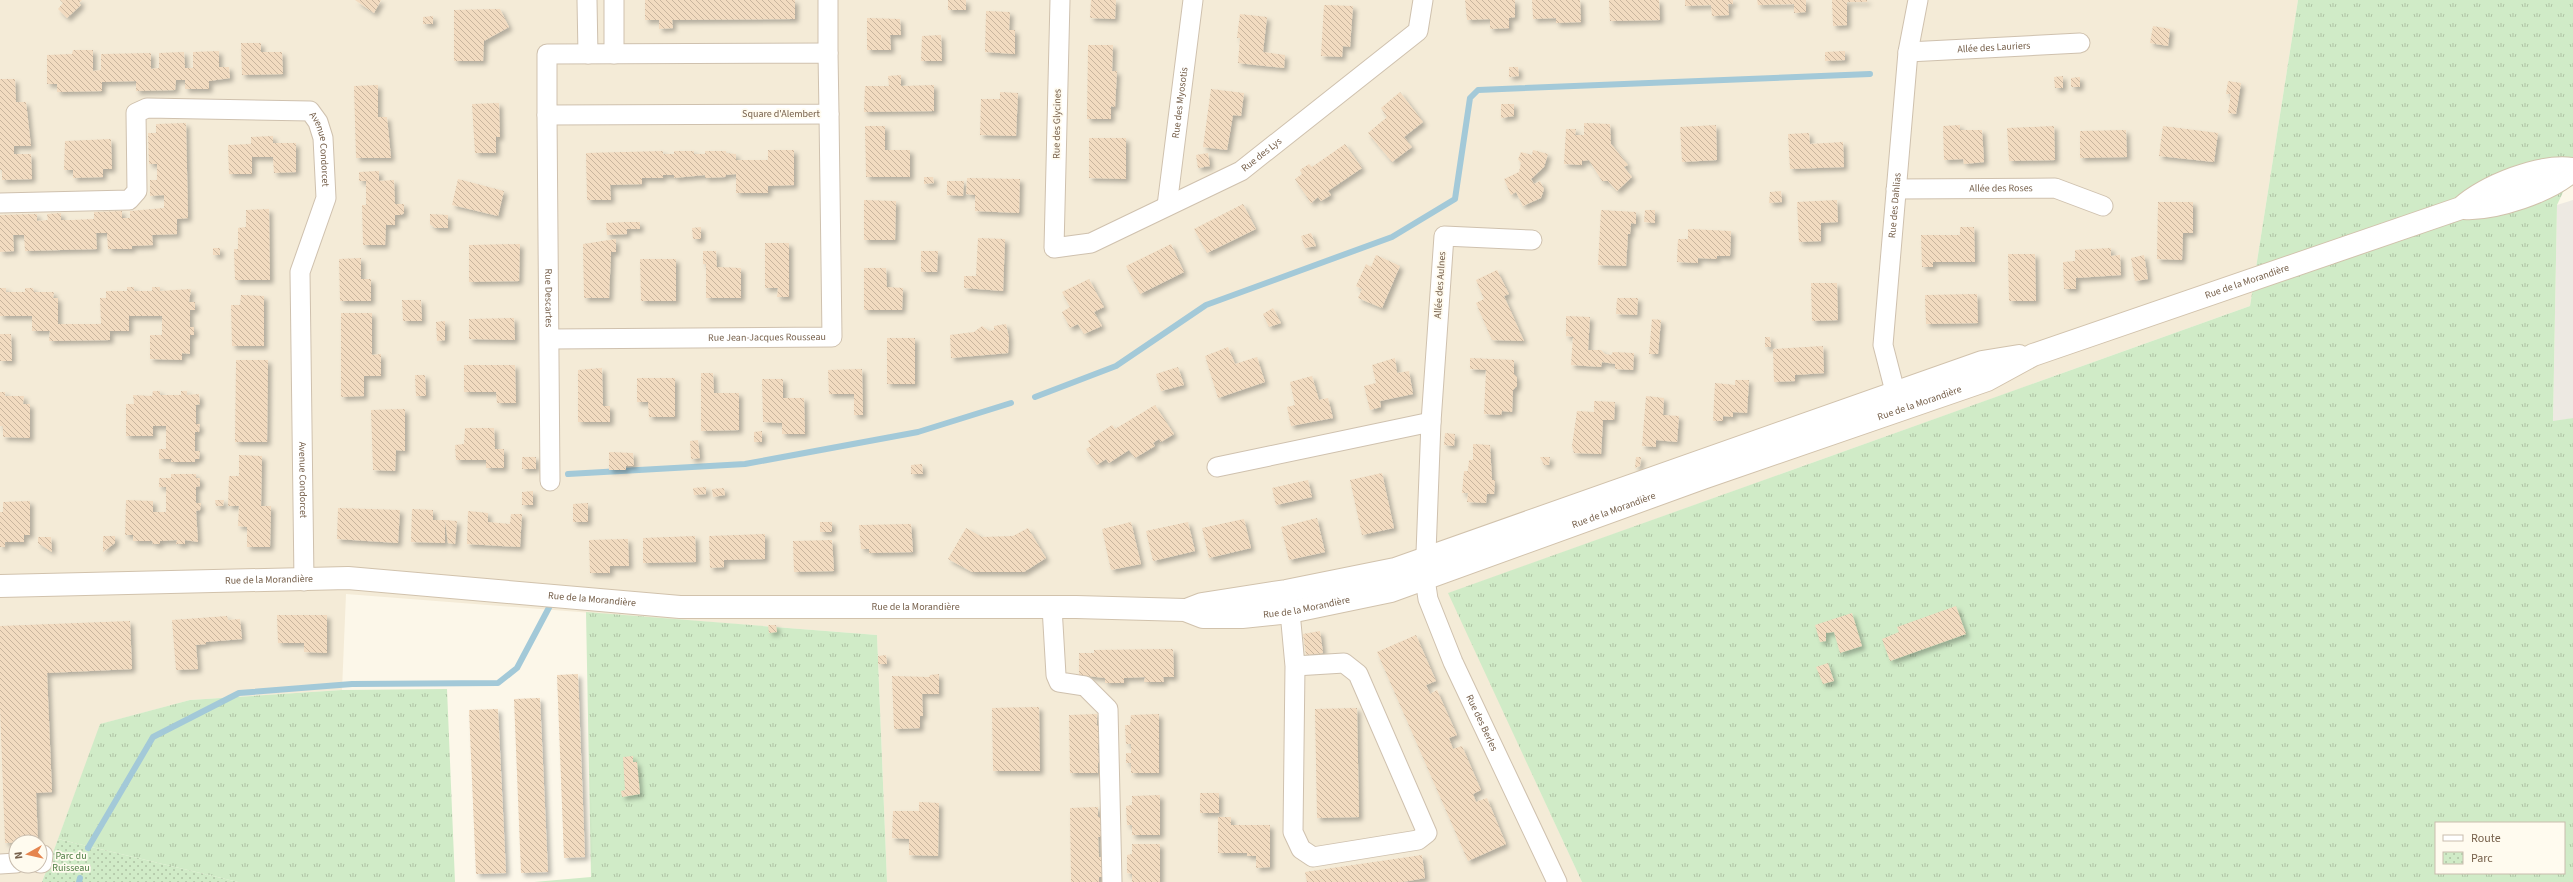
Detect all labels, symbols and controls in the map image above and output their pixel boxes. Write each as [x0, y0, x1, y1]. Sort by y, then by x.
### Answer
street label: Allée des Lauriers [1957, 39, 2031, 56]
street label: Rue des Myosotis [1169, 66, 1191, 139]
street label: Rue des Glycines [1049, 89, 1065, 159]
street label: Square d'Alembert [742, 107, 820, 121]
street label: Avenue Condorcet [306, 109, 332, 188]
street label: Rue des Lys [1238, 134, 1285, 175]
street label: Rue des Dahlias [1885, 172, 1905, 239]
street label: Allée des Roses [1969, 181, 2033, 196]
street label: Allée des Aulnes [1431, 251, 1449, 319]
street label: Rue de la Morandière [2203, 261, 2291, 302]
street label: Rue Descartes [541, 268, 556, 327]
street label: Rue Jean-Jacques Rousseau [708, 330, 826, 345]
street label: Rue de la Morandière [1876, 382, 1963, 424]
street label: Avenue Condorcet [295, 442, 310, 519]
street label: Rue de la Morandière [1570, 489, 1658, 532]
street label: Rue de la Morandière [225, 572, 313, 588]
street label: Rue de la Morandière [547, 589, 636, 610]
street label: Rue de la Morandière [1262, 593, 1351, 622]
street label: Rue de la Morandière [872, 600, 960, 614]
street label: Rue des Berles [1462, 692, 1501, 753]
legend [2435, 822, 2565, 874]
text: Route [2471, 830, 2501, 847]
north arrow [8, 834, 48, 874]
park label: Parc du Ruisseau [52, 849, 90, 875]
text: Parc [2471, 850, 2493, 867]
text: N [11, 851, 27, 860]

